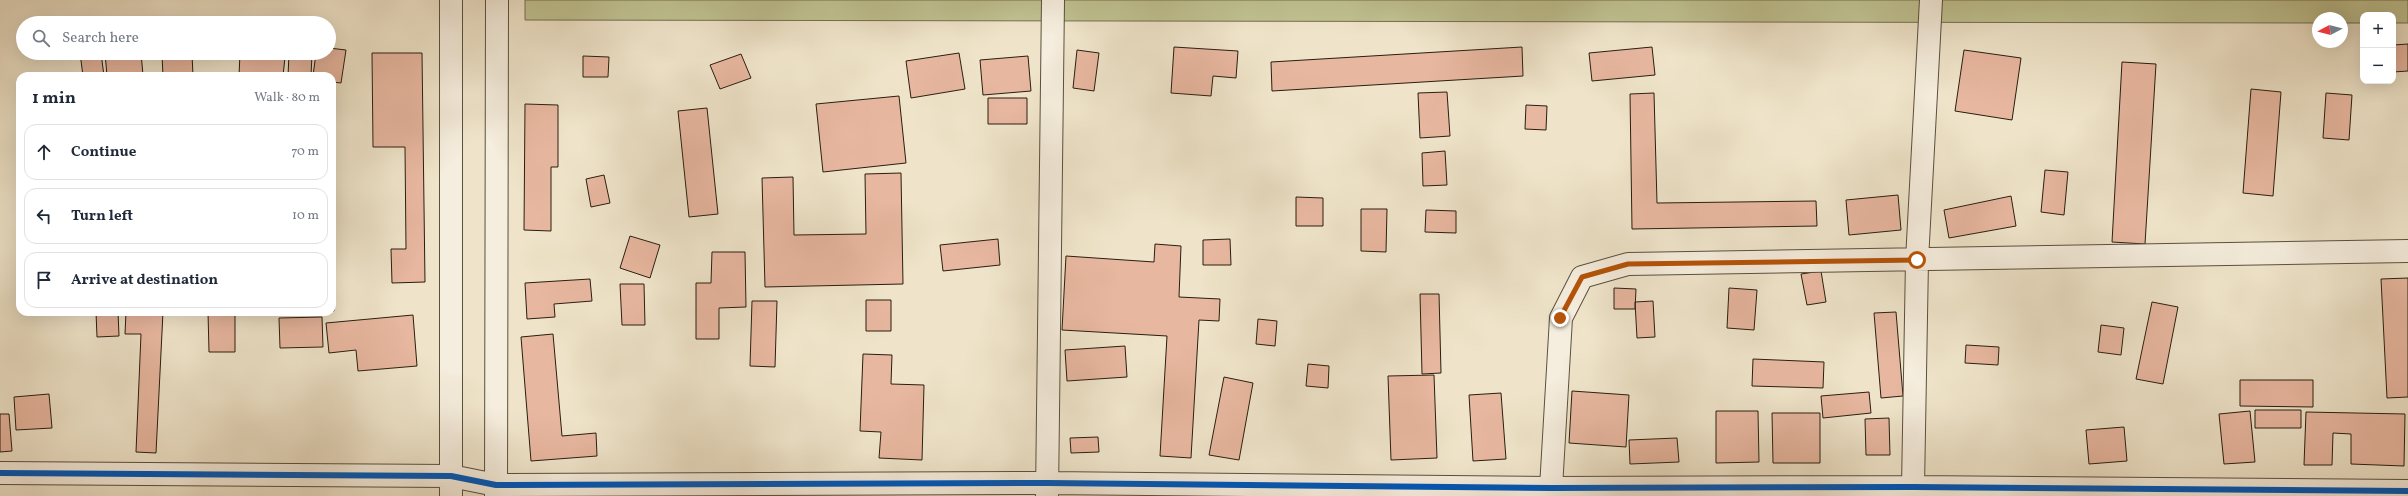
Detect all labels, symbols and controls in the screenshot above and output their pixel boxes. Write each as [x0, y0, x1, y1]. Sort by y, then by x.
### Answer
north arrow [2312, 12, 2348, 48]
map controls [2360, 12, 2396, 84]
button: + [2360, 12, 2396, 48]
search box [16, 16, 336, 60]
icon: search [30, 27, 52, 49]
text: Search here [62, 28, 139, 49]
button: − [2360, 48, 2396, 84]
text: 1 min [32, 87, 76, 110]
text: Walk · 80 m [254, 89, 320, 107]
icon: ahead [33, 141, 55, 163]
text: Continue [71, 142, 136, 163]
text: 70 m [291, 143, 319, 161]
icon: left [33, 205, 55, 227]
text: Turn left [71, 206, 133, 227]
text: 10 m [292, 207, 319, 225]
route start [1908, 251, 1926, 269]
icon: arrive [33, 269, 55, 291]
text: Arrive at destination [71, 270, 218, 291]
route end [1551, 309, 1569, 327]

